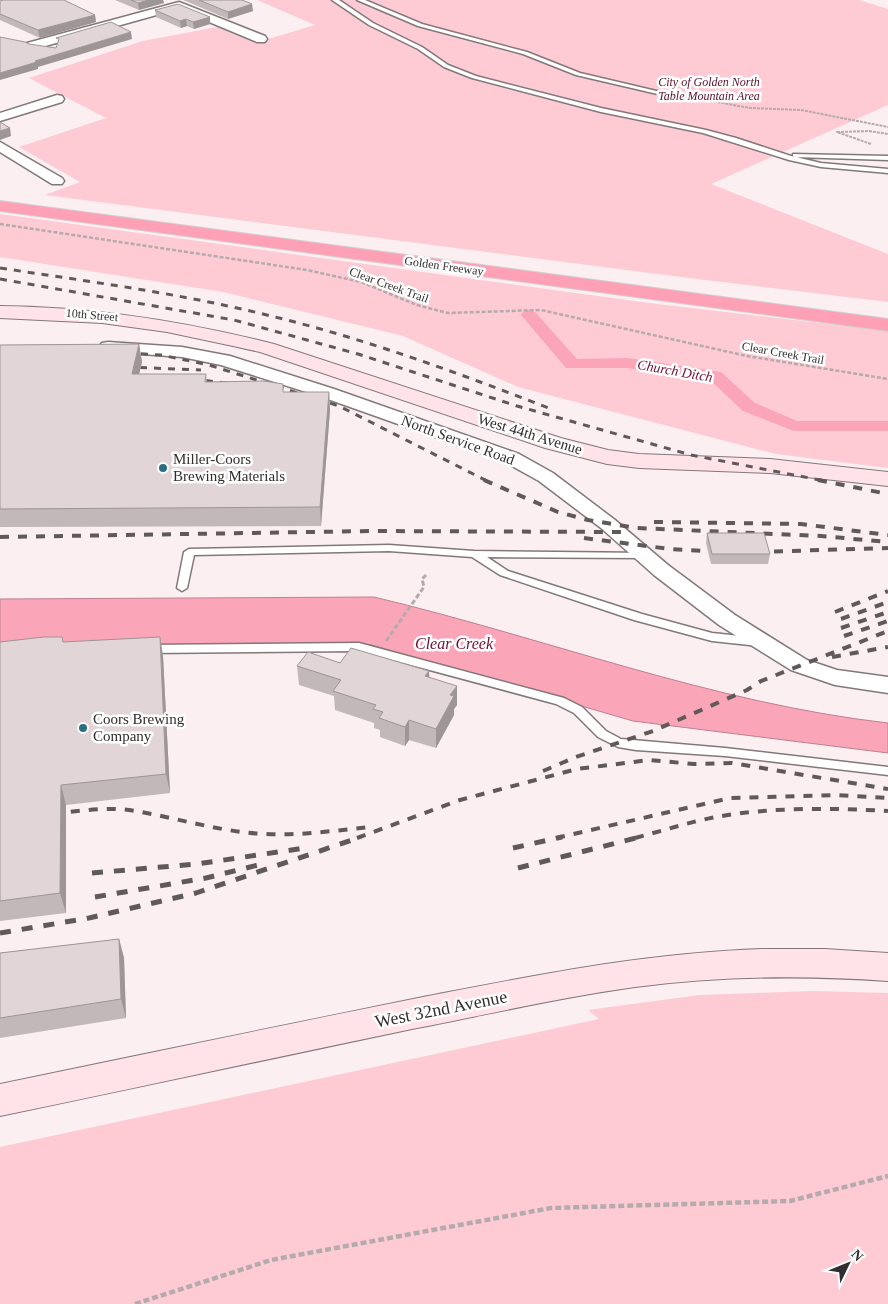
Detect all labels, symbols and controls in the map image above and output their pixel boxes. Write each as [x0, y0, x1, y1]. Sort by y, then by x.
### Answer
park label: City of Golden North Table Mountain Area [658, 75, 760, 103]
street label: Golden Freeway [404, 254, 484, 278]
street label: Clear Creek Trail [347, 264, 431, 306]
street label: 10th Street [65, 306, 119, 324]
street label: Clear Creek Trail [741, 339, 826, 367]
water label: Church Ditch [636, 357, 714, 385]
street label: West 44th Avenue [476, 410, 585, 458]
street label: North Service Road [399, 412, 517, 468]
place label: Miller-Coors Brewing Materials [173, 451, 285, 484]
marker: Miller-Coors Brewing Materials [157, 462, 169, 474]
water label: Clear Creek [415, 635, 494, 652]
place label: Coors Brewing Company [93, 711, 185, 744]
marker: Coors Brewing Company [77, 722, 89, 734]
street label: West 32nd Avenue [373, 986, 509, 1032]
north arrow [823, 1239, 873, 1289]
text: N [848, 1247, 866, 1264]

